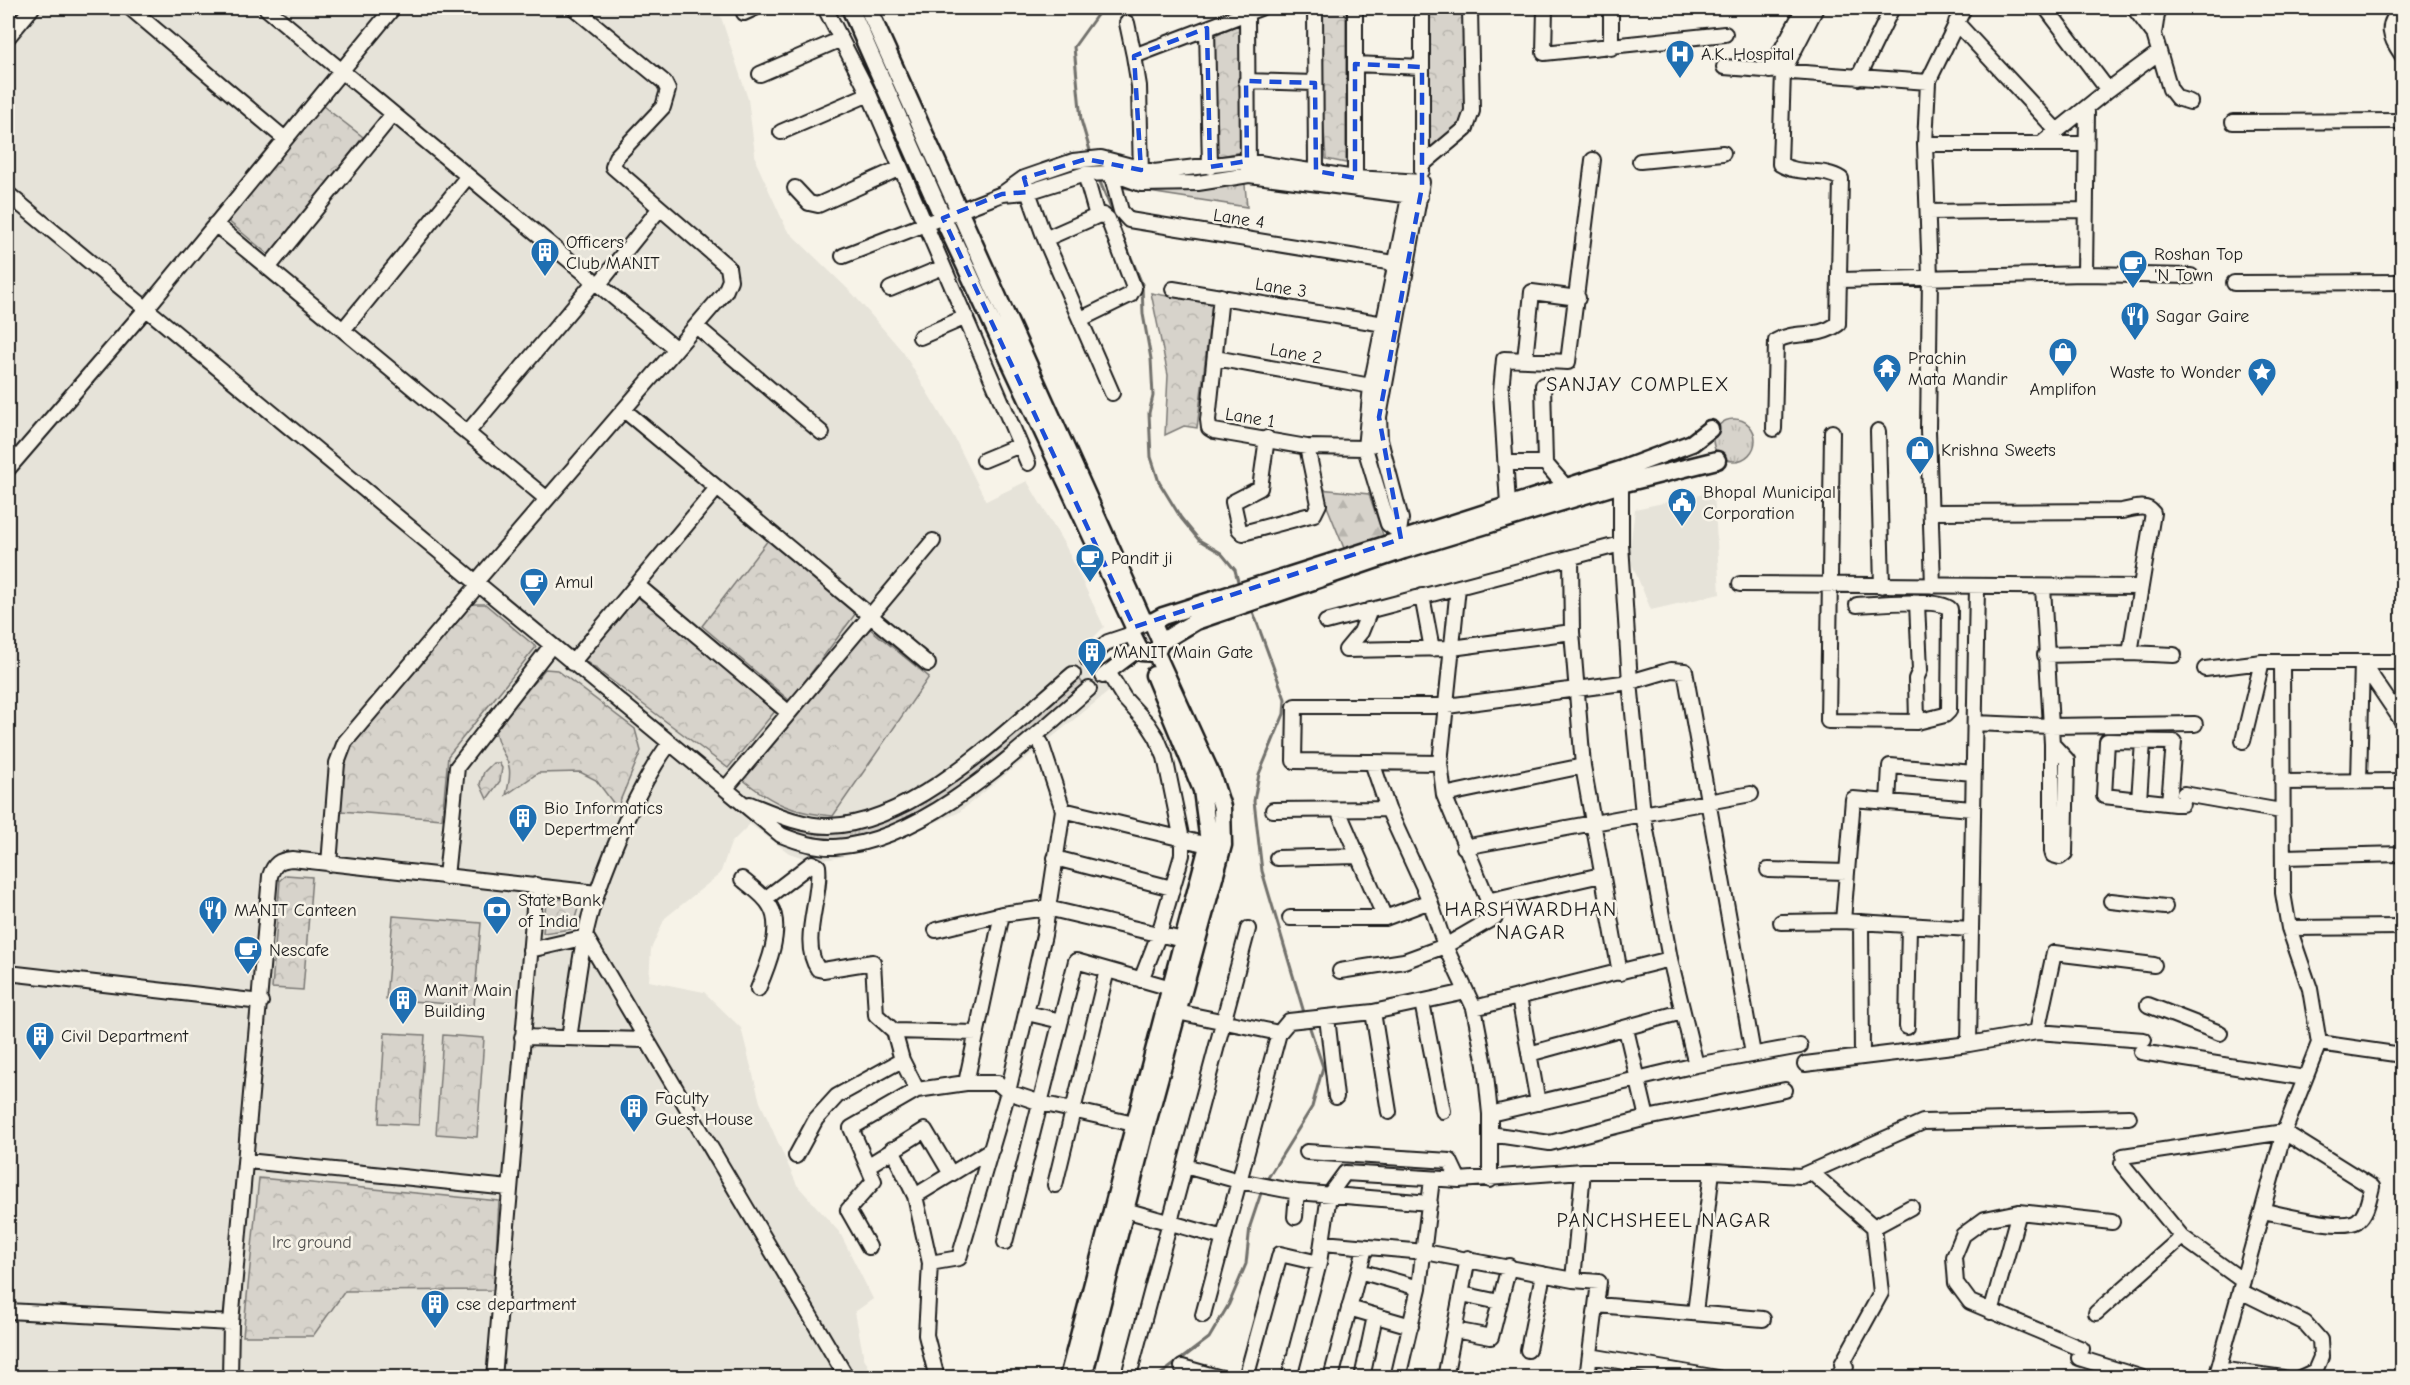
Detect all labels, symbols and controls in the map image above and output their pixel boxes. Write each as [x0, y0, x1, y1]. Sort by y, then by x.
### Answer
hospital icon: A.K. Hospital [1664, 38, 1696, 80]
place label: A.K. Hospital [1701, 44, 1794, 65]
street label: Lane 4 [1212, 205, 1266, 233]
place label: Officers Club MANIT [566, 232, 660, 274]
building icon: Officers Club MANIT [529, 236, 561, 278]
place label: Roshan Top 'N Town [2154, 244, 2243, 286]
cafe icon: Roshan Top 'N Town [2117, 248, 2149, 290]
street label: Lane 3 [1254, 274, 1308, 302]
restaurant icon: Sagar Gaire [2119, 300, 2151, 342]
place label: Sagar Gaire [2156, 306, 2249, 327]
shop icon: Amplifon [2047, 336, 2079, 378]
street label: Lane 2 [1268, 339, 1324, 369]
place label: Prachin Mata Mandir [1908, 348, 2008, 390]
temple icon: Prachin Mata Mandir [1871, 352, 1903, 394]
place icon: Waste to Wonder [2246, 356, 2278, 398]
place label: Waste to Wonder [2110, 362, 2242, 383]
district label: SANJAY COMPLEX [1546, 373, 1730, 396]
place label: Amplifon [2029, 379, 2097, 400]
street label: Lane 1 [1224, 404, 1276, 432]
shop icon: Krishna Sweets [1904, 434, 1936, 476]
place label: Krishna Sweets [1941, 440, 2056, 461]
place label: Bhopal Municipal Corporation [1703, 482, 1836, 524]
public building icon: Bhopal Municipal Corporation [1666, 486, 1698, 528]
cafe icon: Pandit ji [1074, 542, 1106, 584]
place label: Pandit ji [1111, 548, 1173, 569]
cafe icon: Amul [518, 566, 550, 608]
place label: Amul [555, 572, 593, 593]
building icon: MANIT Main Gate [1076, 636, 1108, 678]
place label: MANIT Main Gate [1113, 642, 1253, 663]
place label: Bio Informatics Depertment [544, 798, 663, 840]
building icon: Bio Informatics Depertment [507, 802, 539, 844]
place label: State Bank of India [518, 890, 601, 932]
restaurant icon: MANIT Canteen [197, 894, 229, 936]
bank icon: State Bank of India [481, 894, 513, 936]
district label: HARSHWARDHAN NAGAR [1444, 898, 1618, 944]
place label: MANIT Canteen [234, 900, 357, 921]
cafe icon: Nescafe [232, 934, 264, 976]
place label: Nescafe [269, 940, 329, 961]
place label: Manit Main Building [424, 980, 512, 1022]
building icon: Manit Main Building [387, 984, 419, 1026]
building icon: Civil Department [24, 1020, 56, 1062]
place label: Civil Department [61, 1026, 189, 1047]
place label: Faculty Guest House [655, 1088, 753, 1130]
building icon: Faculty Guest House [618, 1092, 650, 1134]
district label: PANCHSHEEL NAGAR [1557, 1209, 1771, 1232]
park label: lrc ground [272, 1232, 352, 1253]
building icon: cse department [419, 1288, 451, 1330]
place label: cse department [456, 1294, 577, 1315]

